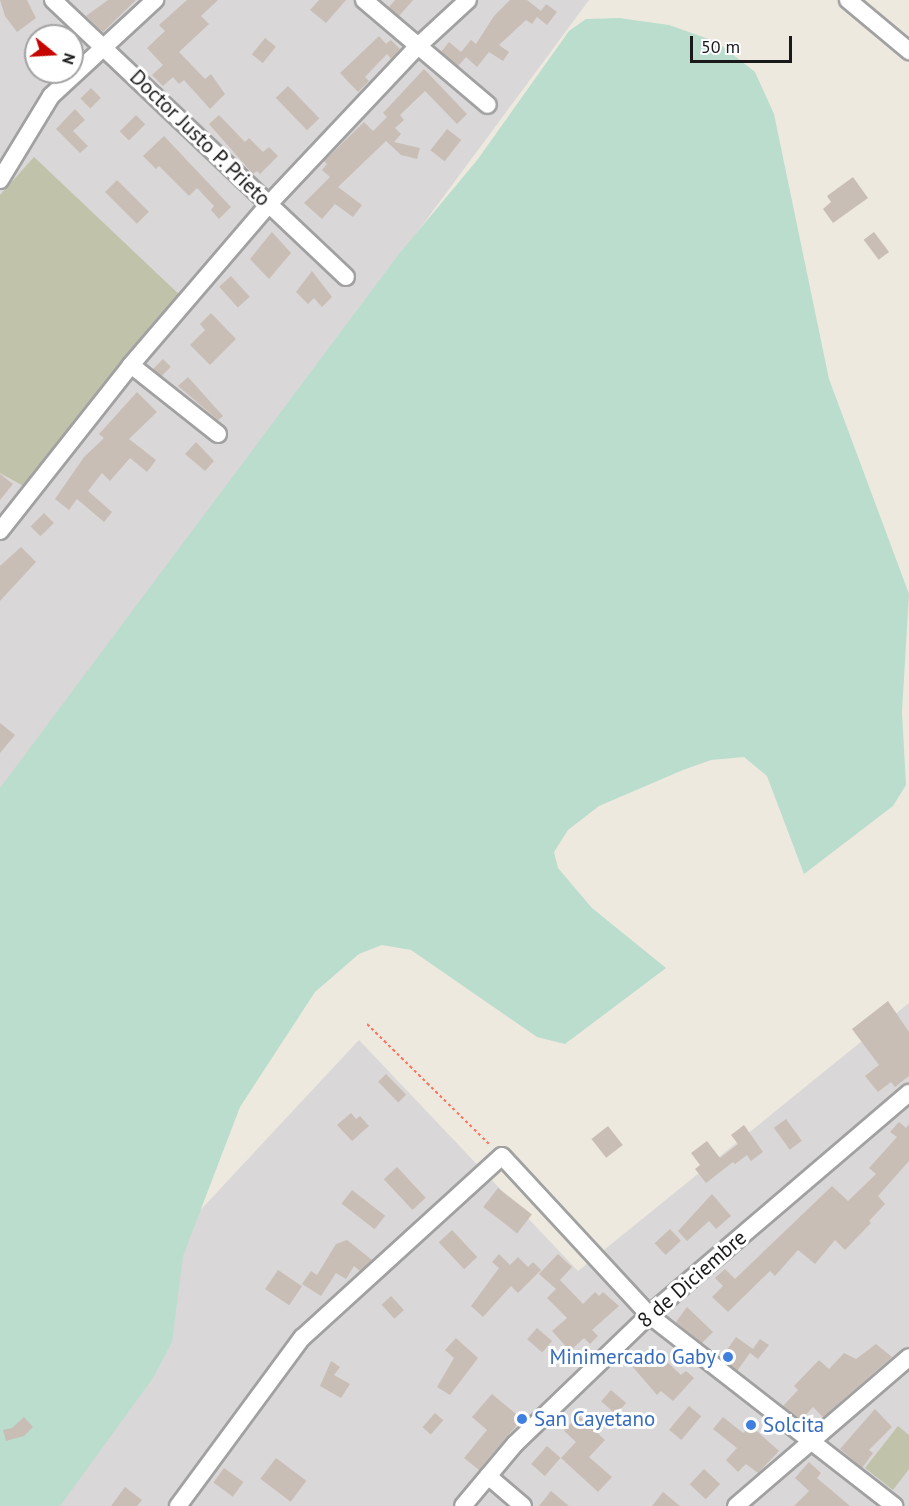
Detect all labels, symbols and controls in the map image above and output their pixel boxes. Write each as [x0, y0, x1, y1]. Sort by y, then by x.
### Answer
north arrow [24, 24, 84, 84]
scale bar [693, 24, 795, 62]
text: 50 m [701, 35, 740, 58]
text: N [58, 51, 80, 67]
street label: Doctor Justo P. Prieto [124, 64, 276, 212]
street label: 8 de Diciembre [632, 1225, 752, 1333]
place label: Minimercado Gaby [550, 1344, 716, 1370]
marker: Minimercado Gaby [721, 1350, 735, 1364]
place label: San Cayetano [534, 1406, 655, 1432]
marker: San Cayetano [515, 1412, 529, 1426]
place label: Solcita [763, 1412, 824, 1438]
marker: Solcita [744, 1418, 758, 1432]

